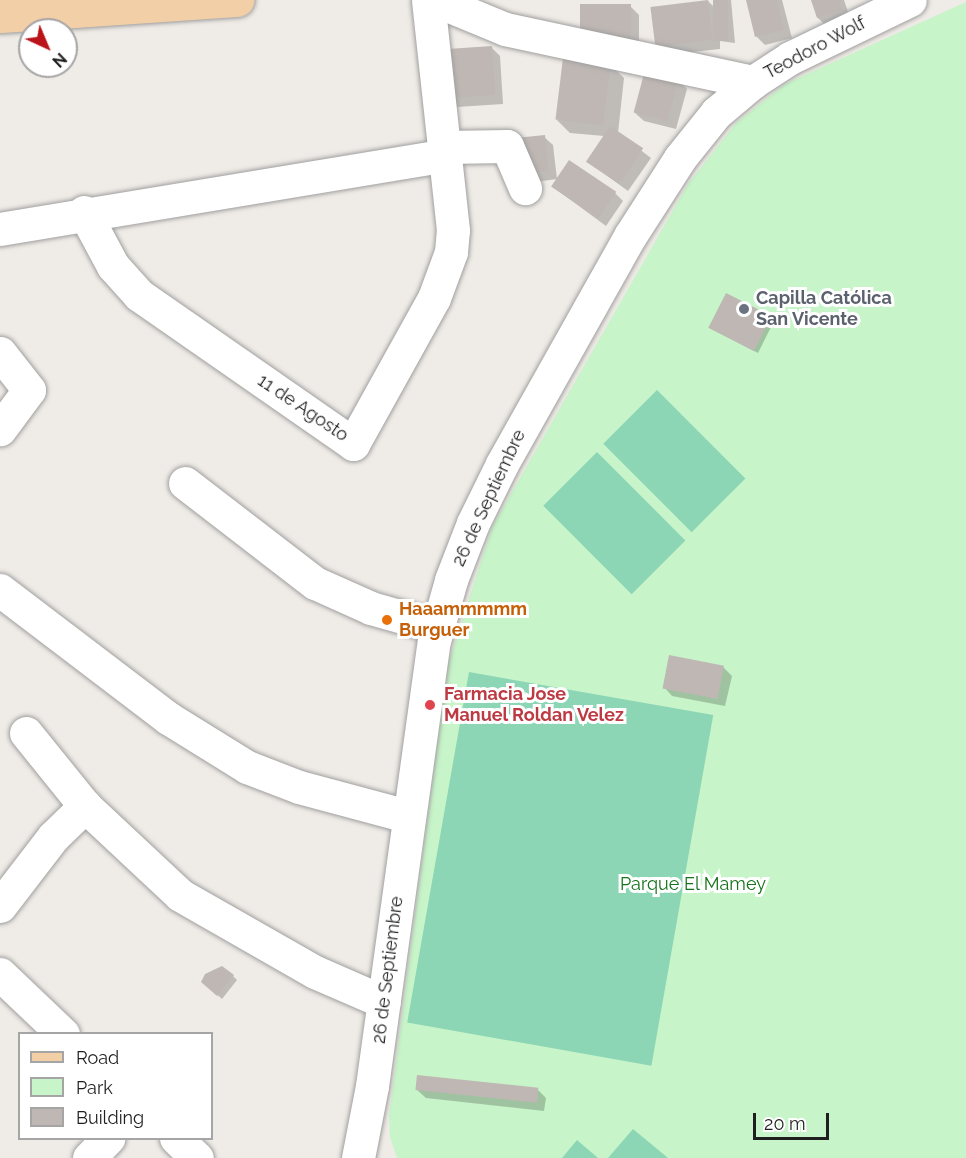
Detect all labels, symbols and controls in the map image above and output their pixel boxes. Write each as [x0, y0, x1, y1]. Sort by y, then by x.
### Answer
street label: Teodoro Wolf [760, 12, 870, 84]
north arrow [18, 18, 78, 78]
text: N [48, 49, 70, 71]
place label: Capilla Católica San Vicente [756, 288, 892, 330]
marker: Capilla Católica San Vicente [737, 302, 751, 316]
street label: 11 de Agosto [253, 370, 353, 446]
street label: 26 de Septiembre [448, 426, 530, 570]
place label: Haaammmmm Burguer [399, 599, 527, 642]
marker: Haaammmmm Burguer [380, 613, 394, 627]
place label: Farmacia Jose Manuel Roldan Velez [444, 684, 625, 726]
marker: Farmacia Jose Manuel Roldan Velez [421, 696, 439, 714]
park label: Parque El Mamey [620, 873, 766, 895]
street label: 26 de Septiembre [368, 895, 408, 1045]
legend [18, 1032, 213, 1140]
text: Road [76, 1047, 119, 1068]
text: Park [76, 1077, 113, 1098]
scale bar [756, 1101, 832, 1139]
text: Building [76, 1107, 144, 1128]
text: 20 m [764, 1113, 806, 1134]

